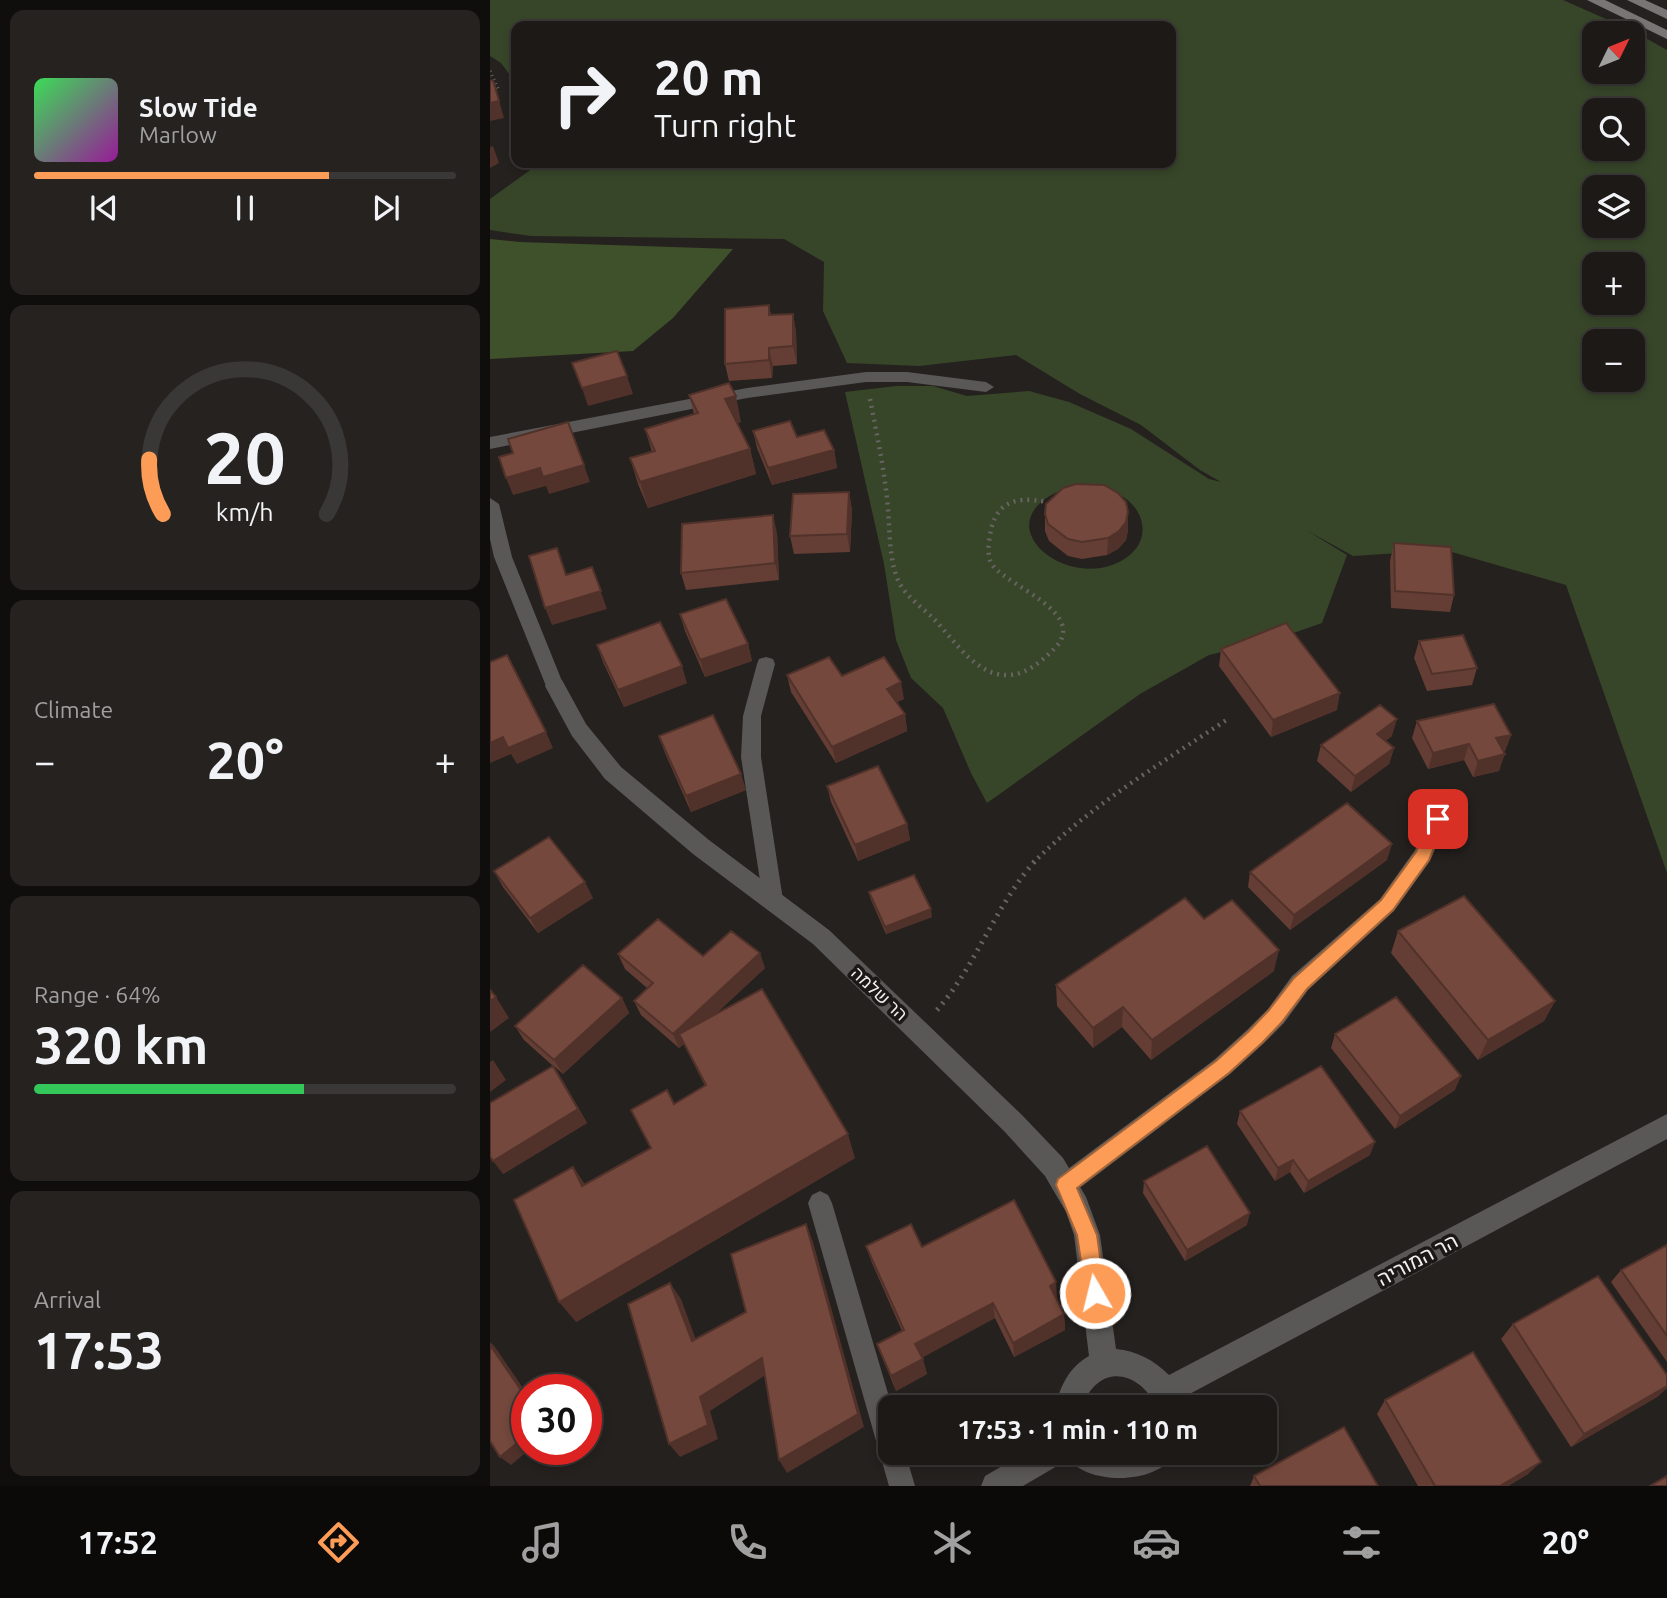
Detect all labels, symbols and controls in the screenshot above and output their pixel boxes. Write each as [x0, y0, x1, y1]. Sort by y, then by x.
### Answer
north arrow [1582, 21, 1645, 84]
map controls [1582, 21, 1645, 392]
icon: right [539, 49, 630, 140]
text: 20 m [654, 49, 763, 104]
text: Slow Tide [139, 93, 258, 122]
button: search [1582, 98, 1645, 161]
text: Turn right [654, 107, 796, 143]
text: Marlow [139, 122, 217, 147]
button: layers [1582, 175, 1645, 238]
icon: previous [85, 189, 123, 227]
icon: pause [226, 189, 264, 227]
icon: next [367, 189, 405, 227]
button: + [1582, 252, 1645, 315]
button: − [1582, 329, 1645, 392]
text: 20 [204, 416, 286, 498]
text: km/h [216, 498, 274, 526]
text: Climate [34, 697, 113, 722]
text: 20° [206, 731, 284, 789]
text: − [34, 740, 55, 782]
text: + [435, 740, 456, 782]
pin [1408, 789, 1468, 849]
icon: arrive [1419, 800, 1457, 838]
street label: הר שלמה [848, 962, 912, 1024]
text: Range · 64% [34, 982, 161, 1007]
text: 320 km [34, 1016, 208, 1074]
street label: הר המוריה [1372, 1228, 1462, 1290]
position arrow [1058, 1256, 1132, 1330]
text: Arrival [34, 1287, 101, 1312]
text: 17:53 [34, 1321, 164, 1379]
speed limit sign: 30 [511, 1374, 602, 1465]
text: 17:53 · 1 min · 110 m [957, 1415, 1198, 1444]
icon: directions [314, 1518, 363, 1567]
icon: music [518, 1518, 567, 1567]
icon: phone [723, 1518, 772, 1567]
icon: climate [928, 1518, 977, 1567]
icon: car [1132, 1518, 1181, 1567]
icon: filters [1337, 1518, 1386, 1567]
text: 17:52 [78, 1524, 158, 1560]
text: 20° [1542, 1524, 1589, 1560]

